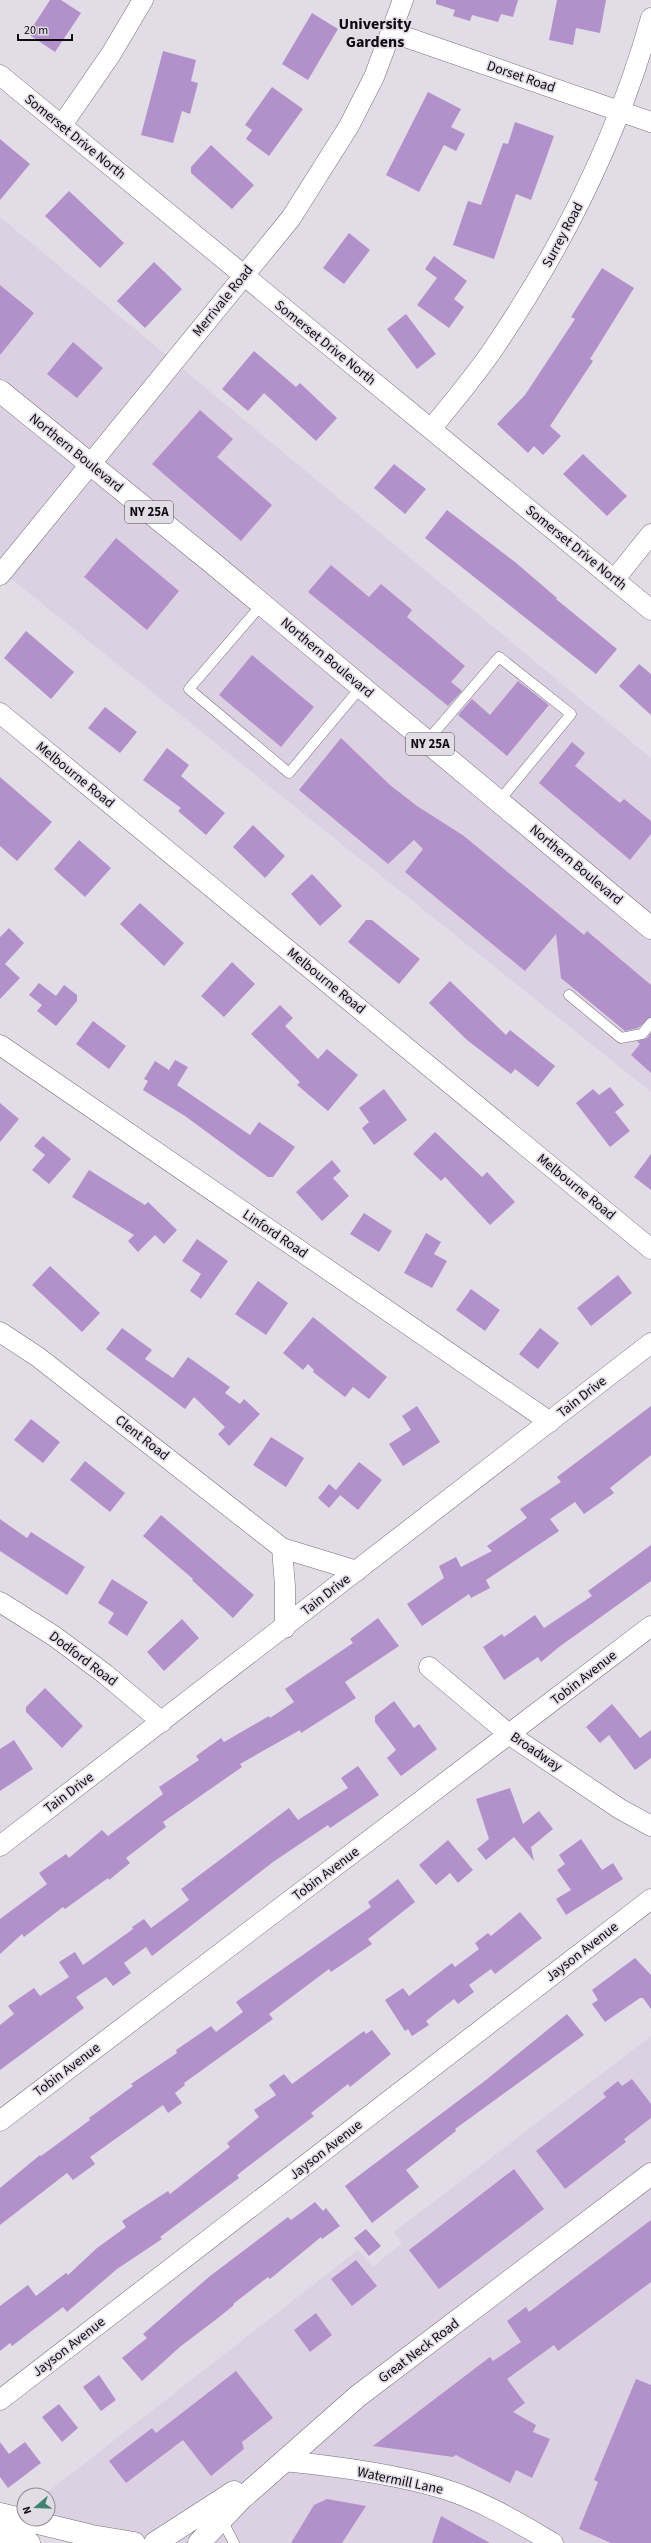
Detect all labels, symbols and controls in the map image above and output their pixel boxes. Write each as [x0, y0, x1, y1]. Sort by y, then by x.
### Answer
district label: University Gardens [339, 13, 412, 53]
scale bar [18, 16, 72, 42]
text: 20 m [24, 22, 48, 39]
street label: Dorset Road [484, 56, 558, 98]
street label: Somerset Drive North [20, 90, 130, 184]
street label: Surrey Road [537, 199, 589, 271]
street label: Merrivale Road [188, 261, 258, 341]
street label: Somerset Drive North [270, 296, 380, 390]
street label: Northern Boulevard [25, 409, 127, 497]
road number: NY 25A [125, 501, 173, 523]
street label: Somerset Drive North [521, 501, 631, 595]
street label: Northern Boulevard [276, 613, 378, 703]
road number: NY 25A [406, 733, 454, 755]
street label: Melbourne Road [31, 737, 119, 813]
street label: Northern Boulevard [525, 820, 627, 910]
street label: Melbourne Road [282, 943, 370, 1019]
street label: Melbourne Road [532, 1149, 620, 1225]
street label: Linford Road [238, 1205, 312, 1263]
street label: Tain Drive [553, 1371, 611, 1423]
street label: Clent Road [111, 1410, 173, 1466]
street label: Tain Drive [297, 1569, 355, 1621]
street label: Dodford Road [45, 1627, 121, 1691]
street label: Tobin Avenue [547, 1646, 621, 1710]
street label: Broadway [506, 1727, 566, 1777]
street label: Tain Drive [40, 1768, 98, 1818]
street label: Tobin Avenue [288, 1842, 364, 1906]
street label: Jayson Avenue [541, 1917, 623, 1987]
street label: Tobin Avenue [29, 2038, 105, 2102]
street label: Jayson Avenue [285, 2115, 367, 2185]
street label: Jayson Avenue [28, 2312, 110, 2382]
street label: Great Neck Road [374, 2314, 464, 2388]
street label: Watermill Lane [355, 2462, 445, 2500]
north arrow [16, 2487, 56, 2527]
text: N [19, 2504, 35, 2516]

